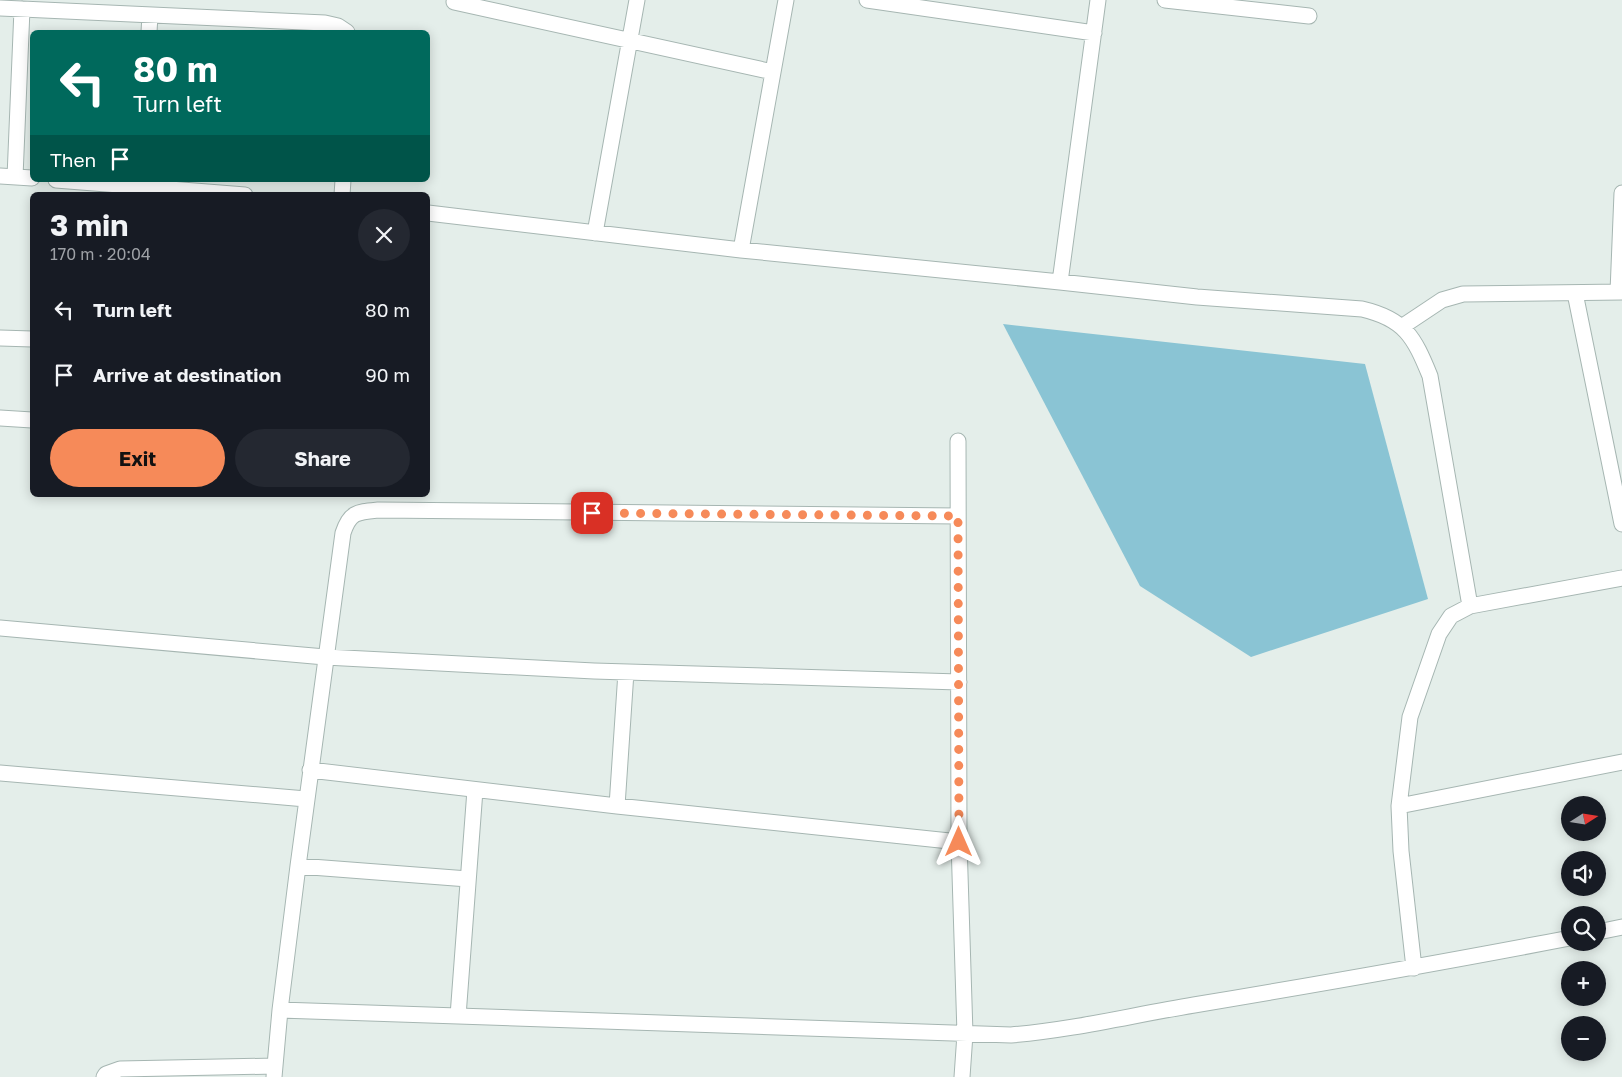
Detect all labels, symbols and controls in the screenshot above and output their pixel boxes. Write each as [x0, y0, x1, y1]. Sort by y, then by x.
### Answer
text: 80 m [133, 48, 218, 90]
icon: left [50, 50, 115, 115]
text: Turn left [133, 90, 222, 117]
icon: arrive [106, 145, 134, 173]
text: Then [50, 148, 96, 171]
text: 3 min [50, 207, 128, 243]
button: close [358, 209, 410, 261]
text: 170 m · 20:04 [50, 244, 151, 264]
icon: left [50, 296, 78, 324]
text: Turn left [93, 298, 172, 321]
text: 80 m [365, 298, 410, 321]
icon: arrive [50, 361, 78, 389]
text: Arrive at destination [93, 363, 281, 386]
text: 90 m [365, 363, 410, 386]
button: Exit [50, 429, 225, 487]
button: Share [235, 429, 410, 487]
pin [571, 492, 613, 534]
icon: arrive [578, 499, 606, 527]
north arrow [1561, 796, 1606, 841]
map controls [1561, 796, 1606, 1061]
position arrow [932, 815, 984, 867]
button: sound [1561, 851, 1606, 896]
button: search [1561, 906, 1606, 951]
button: + [1561, 961, 1606, 1006]
button: − [1561, 1016, 1606, 1061]

